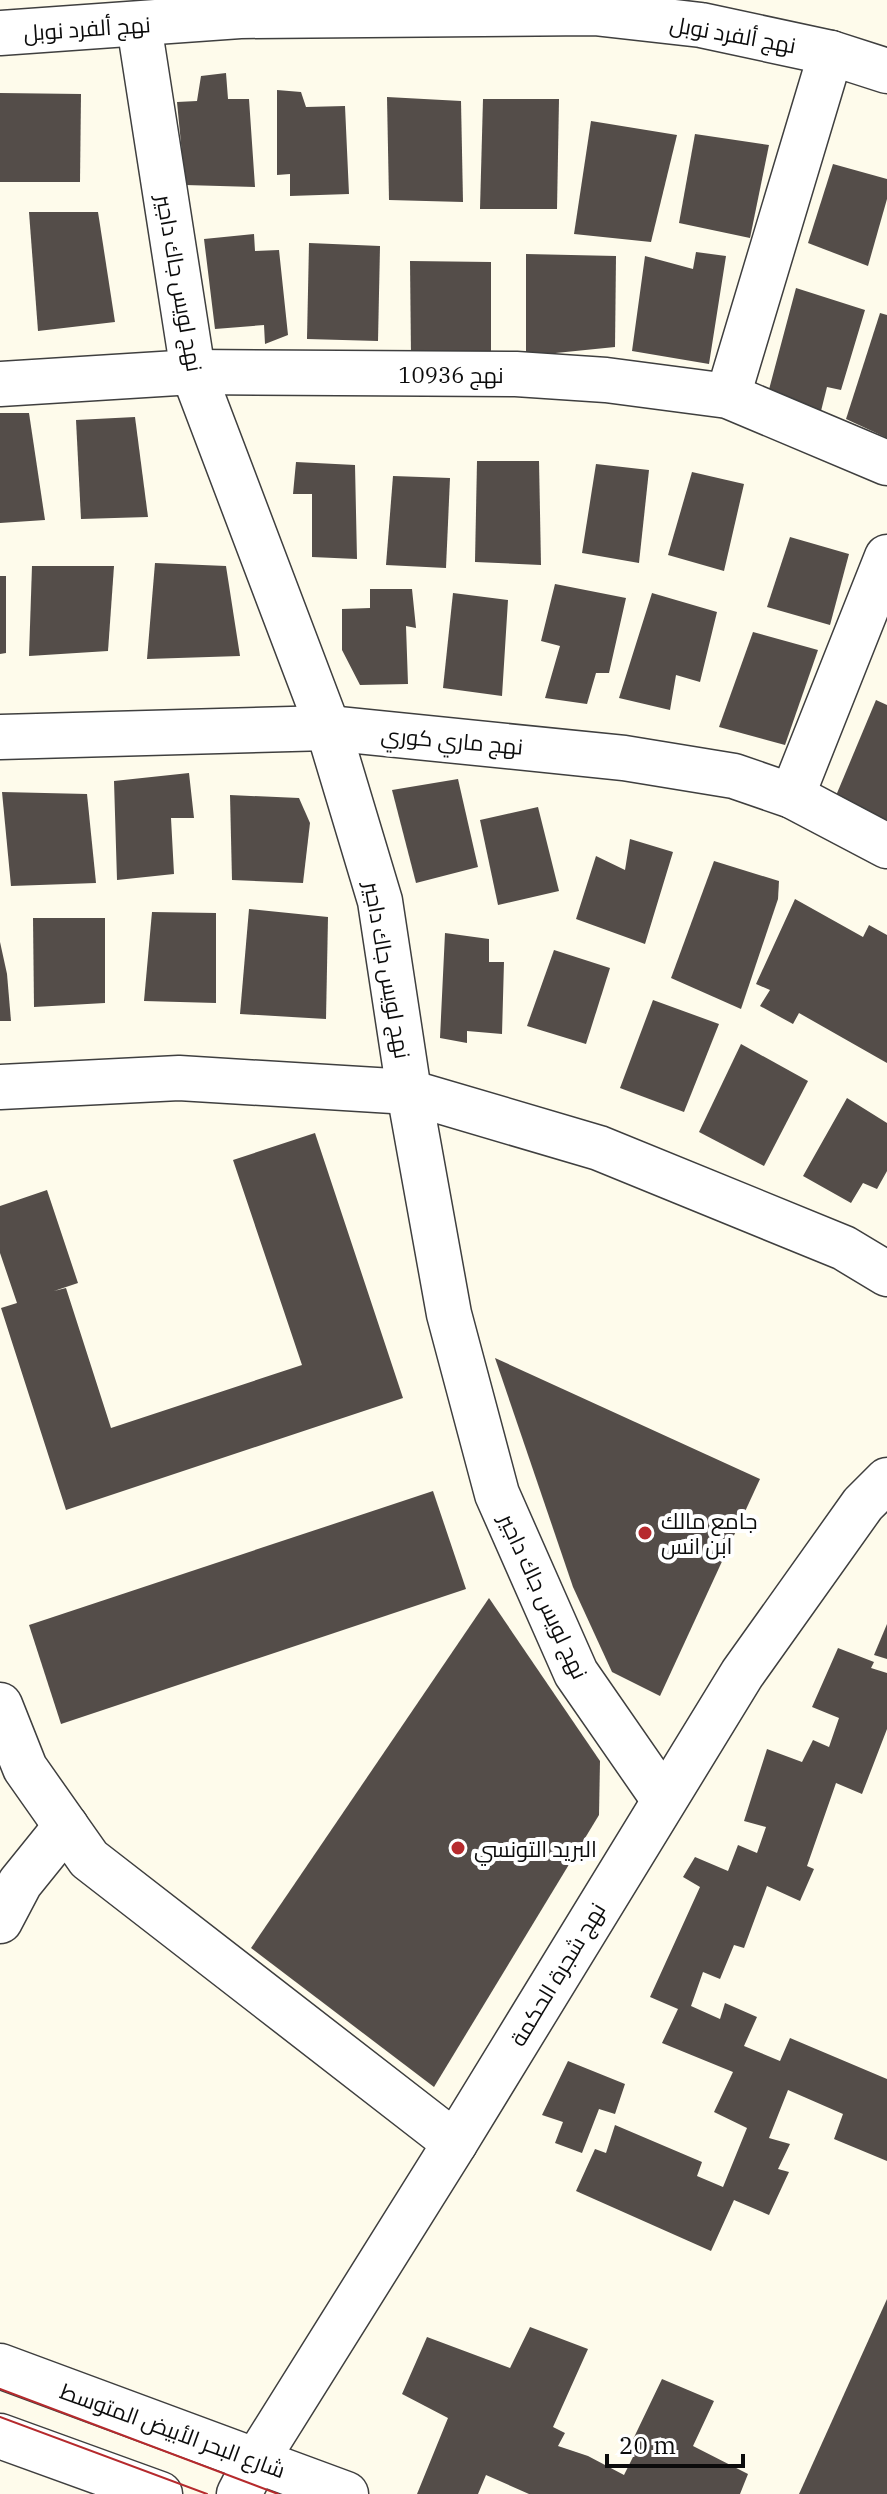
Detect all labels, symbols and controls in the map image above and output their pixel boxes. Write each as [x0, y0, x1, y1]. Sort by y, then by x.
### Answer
street label: نهج ألفرد نوبل [22, 9, 152, 48]
street label: نهج ألفرد نوبل [668, 9, 798, 60]
street label: نهج لويس جاك داجير [149, 190, 210, 374]
street label: نهج 10936 [398, 360, 504, 390]
street label: نهج ماري كوري [379, 719, 524, 764]
street label: نهج لويس جاك داجير [357, 877, 418, 1061]
place label: جامع مالك ابن انس [661, 1506, 757, 1560]
street label: نهج لويس جاك داجير [491, 1507, 595, 1684]
marker: جامع مالك ابن انس [636, 1524, 654, 1542]
place label: البريد التونسي [474, 1834, 597, 1866]
marker: البريد التونسي [449, 1839, 467, 1857]
street label: نهج شجرة الحكمة [503, 1897, 612, 2052]
street label: شارع البحر الأبيض المتوسط [56, 2376, 289, 2485]
scale bar [607, 2418, 743, 2468]
text: 20 m [619, 2429, 676, 2461]

